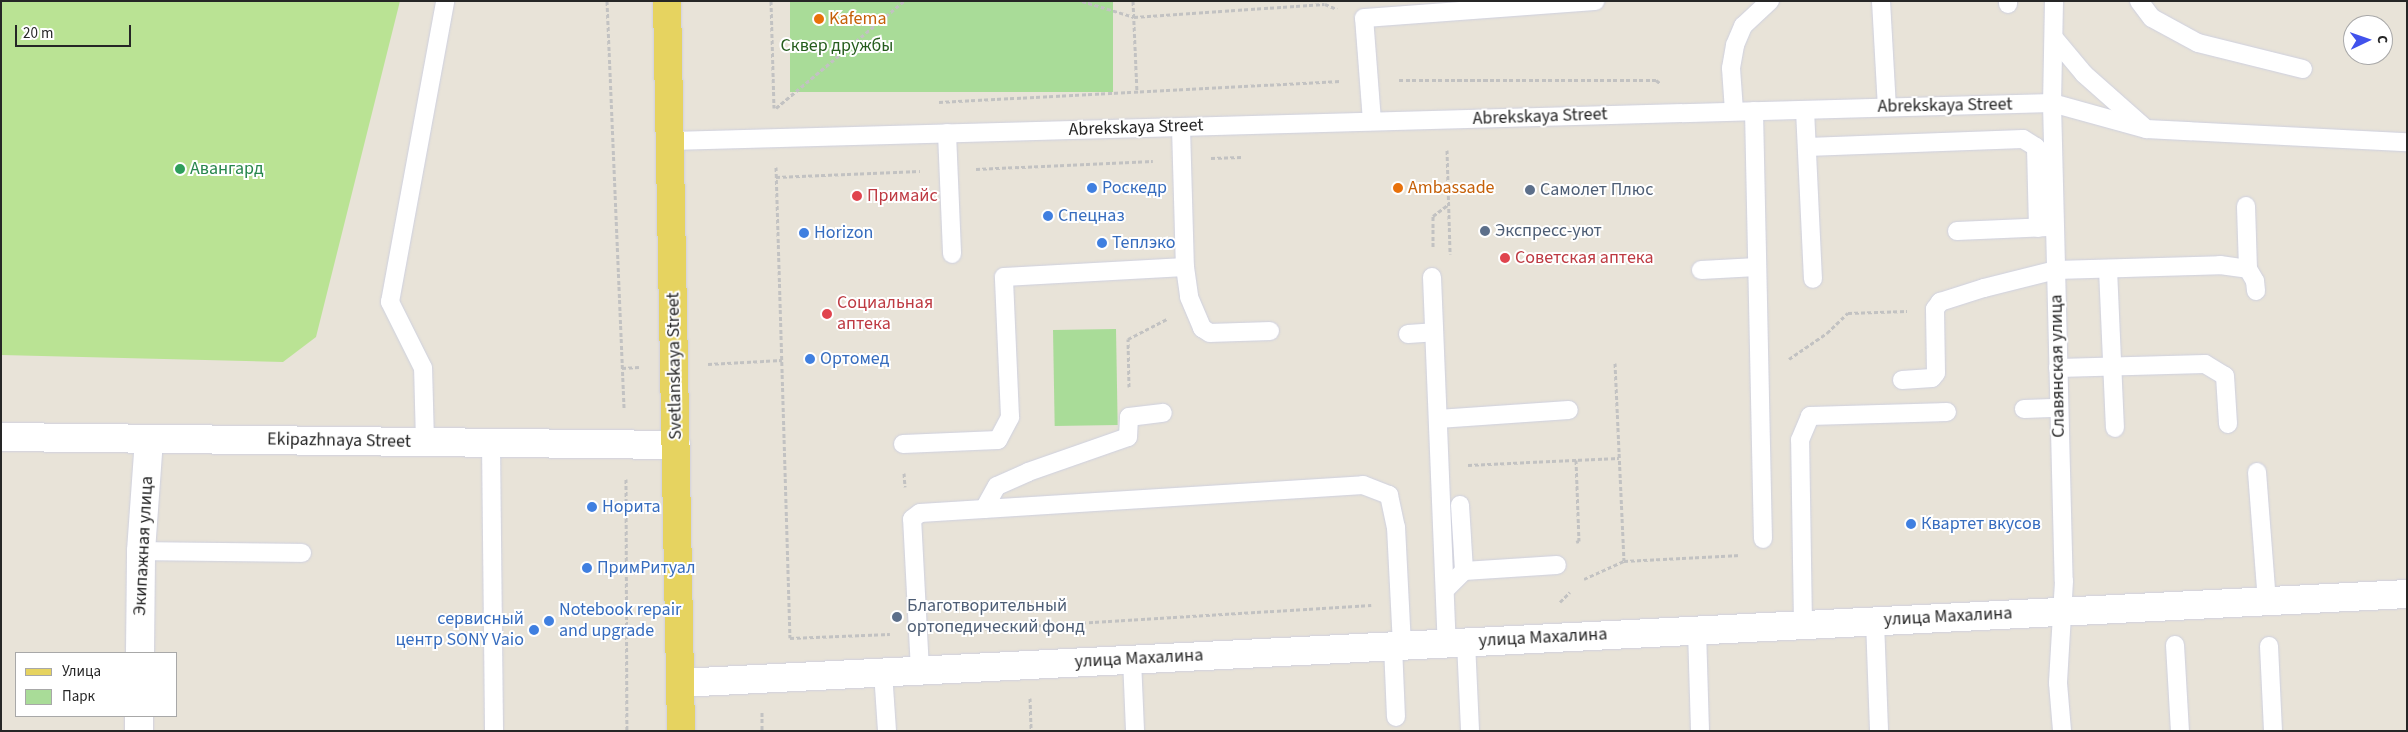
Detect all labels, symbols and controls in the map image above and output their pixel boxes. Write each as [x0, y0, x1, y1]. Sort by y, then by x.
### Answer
place label: Kafema [829, 8, 886, 30]
marker: Kafema [813, 13, 825, 25]
scale bar [18, 15, 134, 47]
north arrow [2343, 15, 2393, 65]
text: 20 m [23, 23, 53, 44]
park label: Сквер дружбы [781, 35, 893, 57]
text: С [2372, 35, 2392, 44]
street label: Abrekskaya Street [1877, 94, 2013, 118]
street label: Abrekskaya Street [1472, 104, 1608, 130]
street label: Abrekskaya Street [1068, 115, 1204, 141]
place label: Авангард [190, 158, 264, 180]
marker: Авангард [174, 163, 186, 175]
place label: Роскедр [1102, 177, 1167, 199]
place label: Ambassade [1408, 177, 1495, 199]
place label: Самолет Плюс [1540, 179, 1653, 201]
marker: Роскедр [1086, 182, 1098, 194]
marker: Ambassade [1392, 182, 1404, 194]
marker: Самолет Плюс [1524, 184, 1536, 196]
place label: Примайс [867, 185, 938, 207]
marker: Примайс [851, 190, 863, 202]
place label: Спецназ [1058, 205, 1125, 227]
marker: Спецназ [1042, 210, 1054, 222]
place label: Экспресс-уют [1495, 220, 1602, 242]
place label: Horizon [814, 222, 873, 244]
marker: Экспресс-уют [1479, 225, 1491, 237]
marker: Horizon [798, 227, 810, 239]
place label: Теплэко [1112, 232, 1175, 254]
marker: Теплэко [1096, 237, 1108, 249]
place label: Советская аптека [1515, 247, 1654, 269]
marker: Советская аптека [1499, 252, 1511, 264]
street label: Svetlanskaya Street [663, 292, 687, 440]
place label: Социальная аптека [837, 293, 933, 336]
street label: Славянская улица [2046, 294, 2070, 438]
marker: Социальная аптека [821, 308, 833, 320]
place label: Ортомед [820, 348, 889, 370]
marker: Ортомед [804, 353, 816, 365]
street label: Ekipazhnaya Street [267, 429, 411, 453]
street label: Экипажная улица [130, 476, 158, 616]
place label: Норита [602, 496, 661, 518]
marker: Норита [586, 501, 598, 513]
place label: Квартет вкусов [1921, 513, 2041, 535]
marker: Квартет вкусов [1905, 518, 1917, 530]
place label: ПримРитуал [597, 557, 695, 579]
marker: ПримРитуал [581, 562, 593, 574]
place label: Благотворительный ортопедический фонд [907, 596, 1085, 638]
place label: Notebook repair and upgrade [559, 600, 681, 642]
street label: улица Махалина [1883, 603, 2013, 631]
place label: сервисный центр SONY Vaio [396, 609, 524, 652]
marker: Благотворительный ортопедический фонд [891, 611, 903, 623]
marker: Notebook repair and upgrade [543, 615, 555, 627]
marker: сервисный центр SONY Vaio [528, 624, 540, 636]
street label: улица Махалина [1478, 624, 1608, 652]
street label: улица Махалина [1074, 645, 1204, 673]
legend [15, 652, 178, 717]
text: Улица [62, 661, 101, 682]
text: Парк [62, 686, 95, 707]

